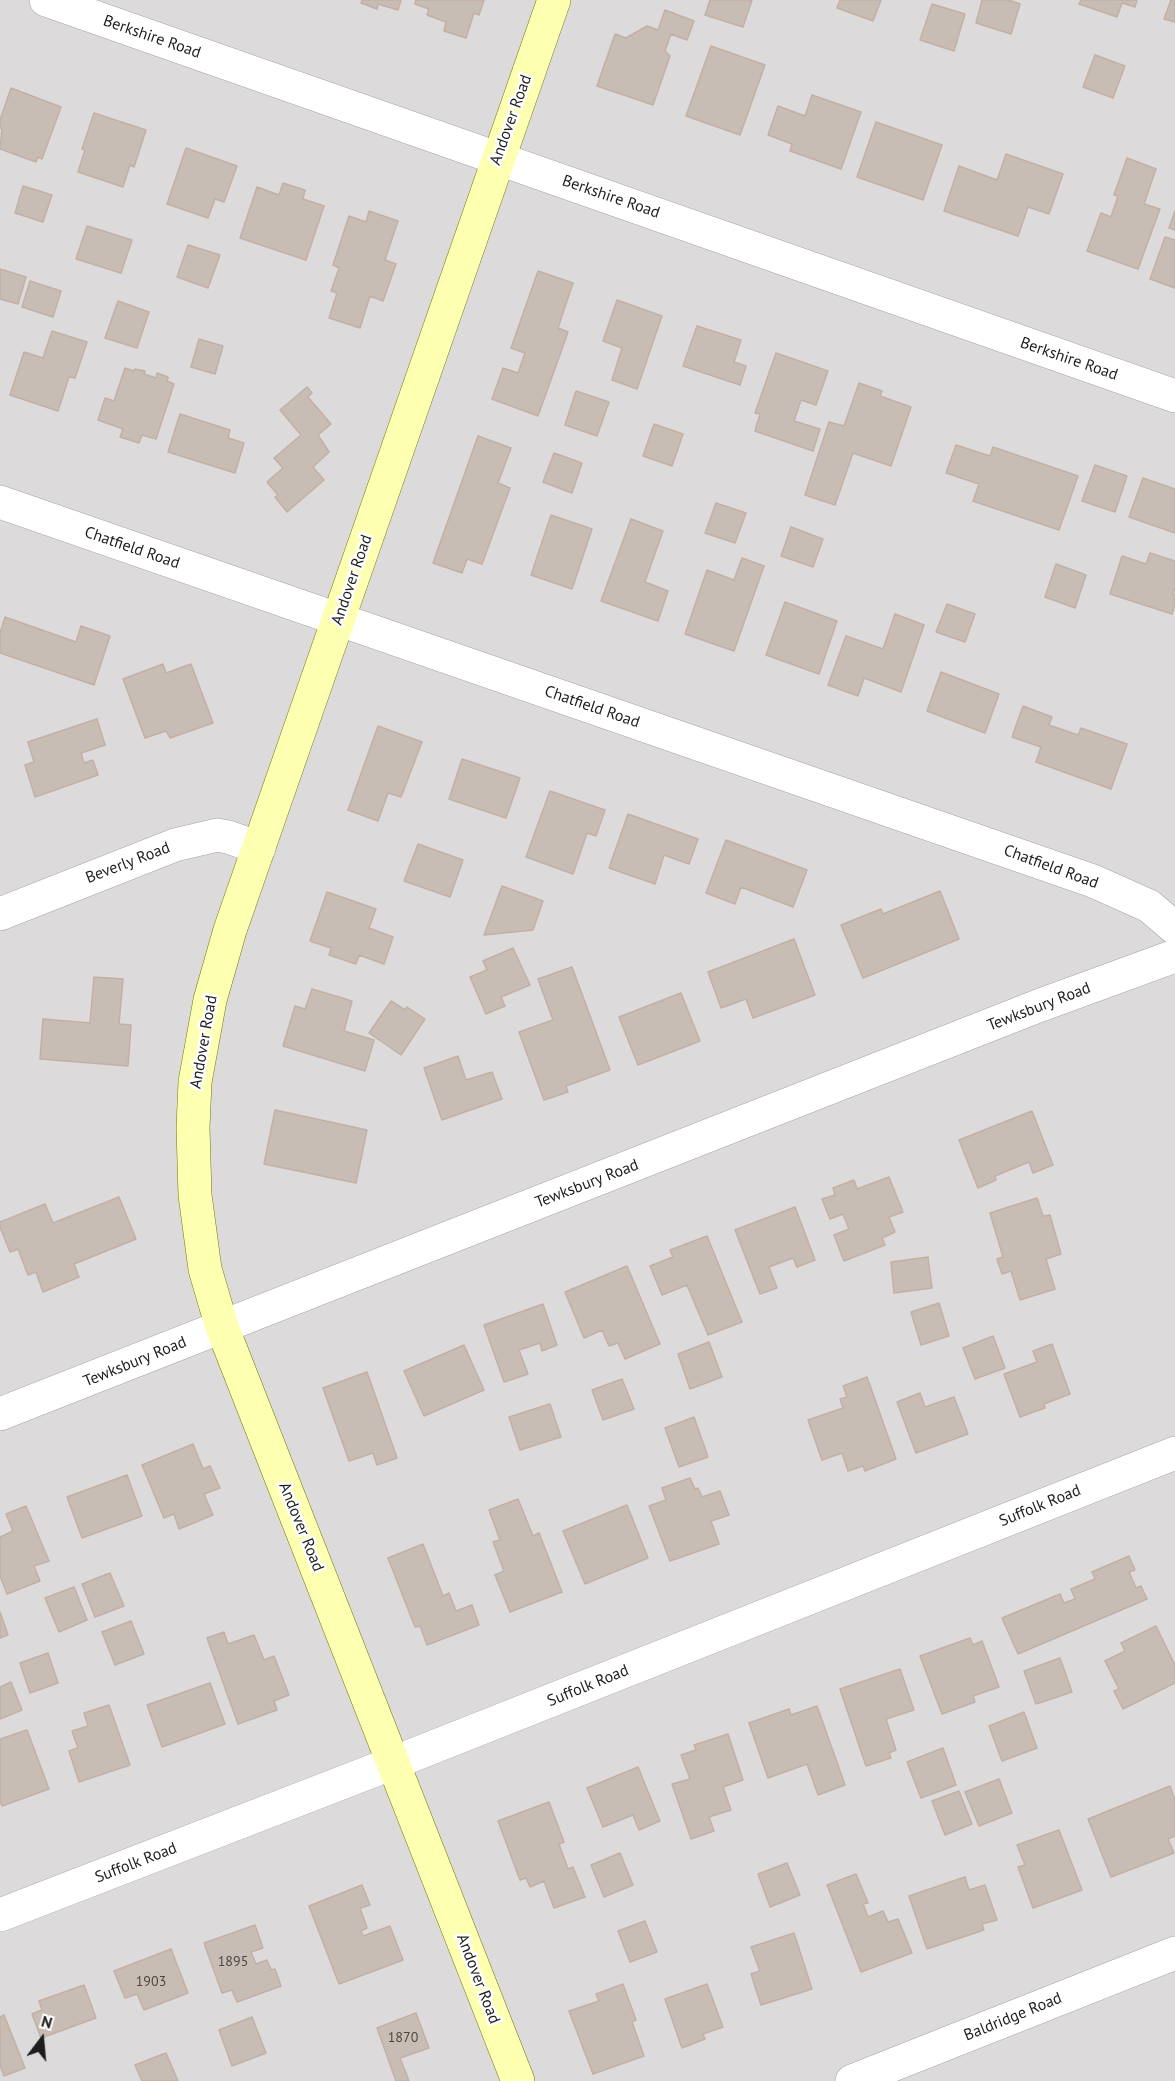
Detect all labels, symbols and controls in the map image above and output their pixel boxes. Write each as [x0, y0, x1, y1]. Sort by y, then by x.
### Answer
street label: Berkshire Road [101, 11, 203, 63]
street label: Andover Road [486, 72, 536, 168]
street label: Berkshire Road [560, 171, 662, 223]
street label: Berkshire Road [1018, 333, 1120, 385]
street label: Chatfield Road [82, 523, 182, 573]
street label: Andover Road [328, 532, 376, 628]
street label: Chatfield Road [542, 682, 642, 732]
street label: Beverly Road [83, 838, 173, 888]
street label: Chatfield Road [1001, 841, 1101, 893]
street label: Tewksbury Road [985, 978, 1093, 1036]
street label: Andover Road [186, 994, 222, 1090]
street label: Tewksbury Road [533, 1155, 641, 1213]
street label: Tewksbury Road [81, 1333, 189, 1391]
street label: Andover Road [274, 1480, 328, 1574]
street label: Suffolk Road [996, 1481, 1084, 1531]
street label: Suffolk Road [544, 1661, 632, 1711]
street label: Suffolk Road [92, 1839, 180, 1887]
street label: Andover Road [452, 1932, 504, 2026]
house number: 1895 [218, 1954, 248, 1970]
house number: 1903 [136, 1974, 166, 1990]
street label: Baldridge Road [961, 1989, 1065, 2045]
north arrow [12, 2009, 72, 2069]
text: N [39, 2011, 55, 2033]
house number: 1870 [388, 2030, 418, 2046]

